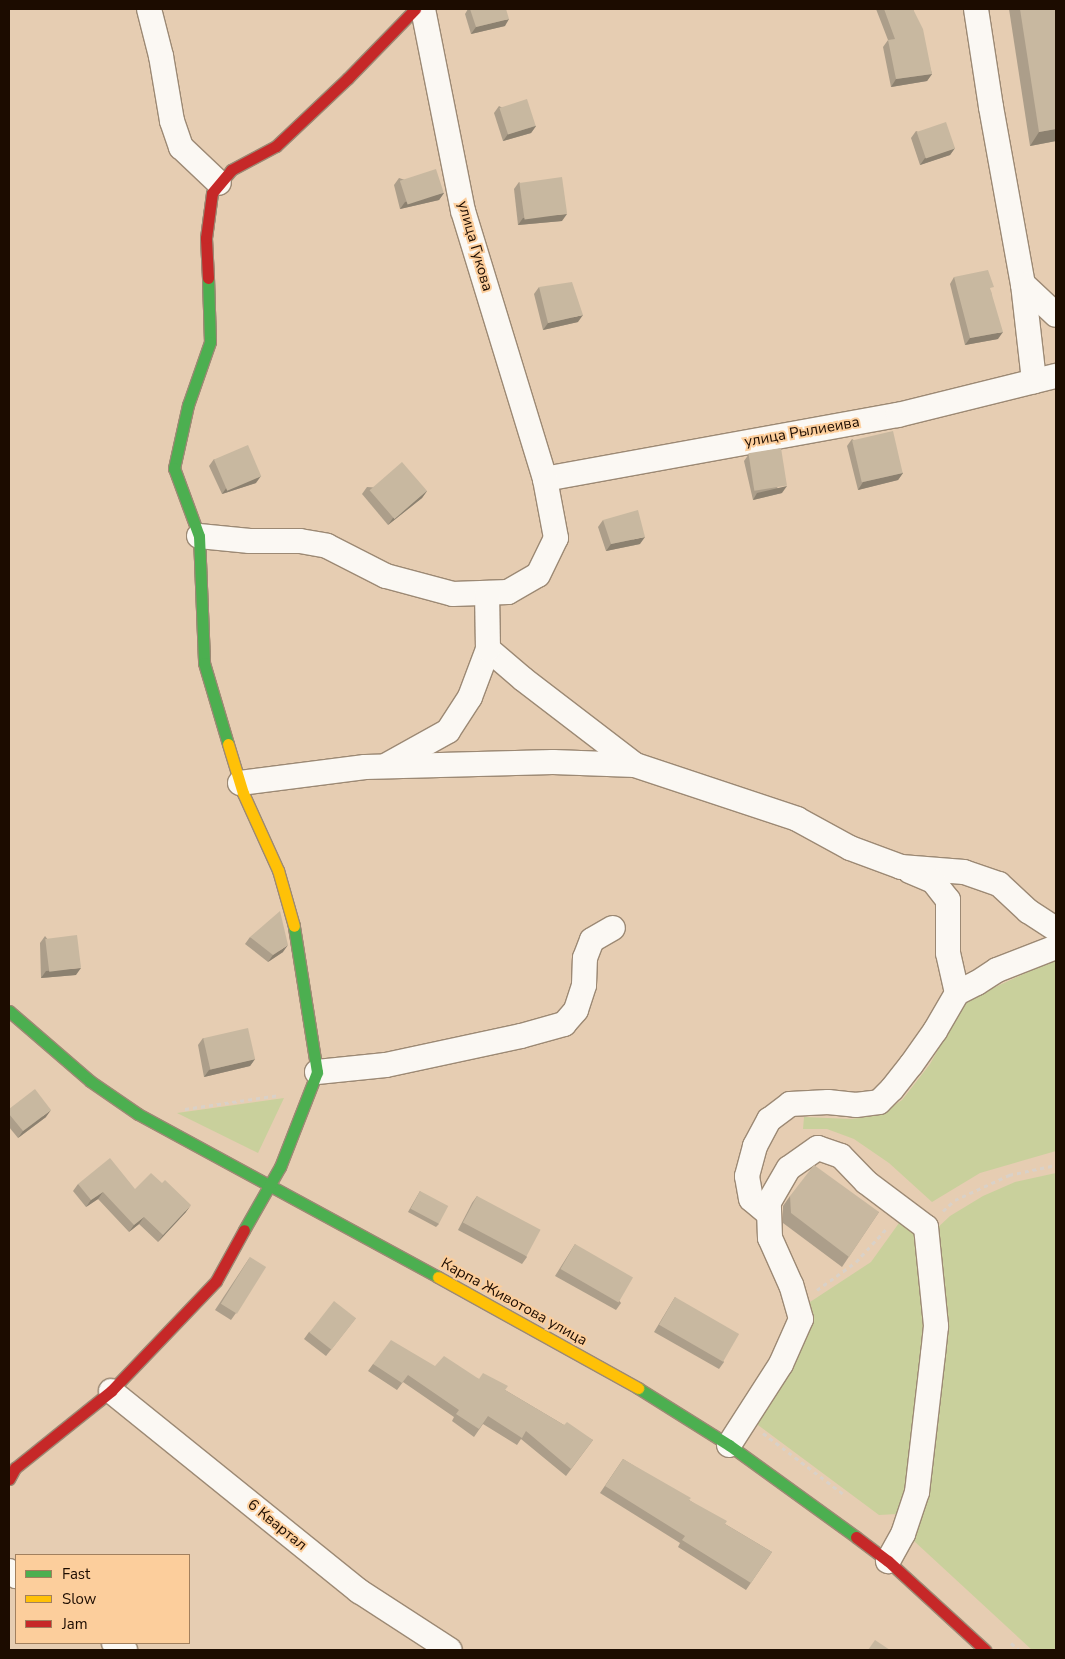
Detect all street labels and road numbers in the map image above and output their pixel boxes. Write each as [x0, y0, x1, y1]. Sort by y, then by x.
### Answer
street label: улица Гукова [454, 199, 496, 293]
street label: улица Рылиеива [743, 413, 861, 451]
street label: Карпа Животова улица [438, 1254, 590, 1350]
street label: 6 Квартал [244, 1496, 310, 1554]

